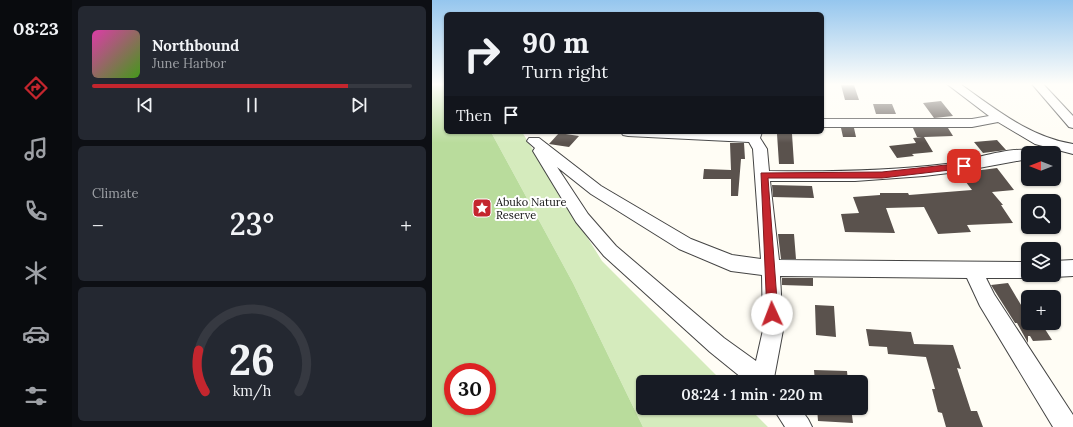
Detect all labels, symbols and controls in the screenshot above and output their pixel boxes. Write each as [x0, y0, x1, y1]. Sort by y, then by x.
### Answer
text: 08:23 [13, 17, 59, 40]
text: 90 m [522, 25, 589, 61]
icon: right [456, 28, 508, 80]
text: Northbound [152, 36, 239, 55]
text: June Harbor [152, 55, 226, 72]
text: Turn right [522, 60, 608, 83]
icon: directions [22, 74, 50, 102]
icon: previous [134, 94, 156, 116]
icon: pause [241, 94, 263, 116]
icon: next [348, 94, 370, 116]
icon: arrive [500, 104, 522, 126]
text: Then [456, 106, 492, 125]
icon: music [22, 135, 50, 163]
north arrow [1021, 146, 1061, 186]
map controls [1021, 146, 1061, 330]
pin [947, 149, 981, 183]
icon: arrive [953, 155, 975, 177]
text: Climate [92, 185, 139, 202]
button: search [1021, 194, 1061, 234]
place label: Abuko Nature Reserve [495, 195, 566, 222]
icon: phone [22, 197, 50, 225]
place icon: Abuko Nature Reserve [471, 197, 493, 219]
text: 23° [230, 205, 274, 243]
text: − [92, 211, 104, 239]
text: + [400, 211, 412, 239]
button: layers [1021, 242, 1061, 282]
icon: climate [22, 259, 50, 287]
button: + [1021, 290, 1061, 330]
position arrow [751, 293, 793, 335]
icon: car [22, 320, 50, 348]
text: 26 [229, 333, 275, 386]
speed limit sign: 30 [444, 363, 496, 415]
text: km/h [233, 381, 272, 400]
icon: filters [22, 382, 50, 410]
text: 08:24 · 1 min · 220 m [681, 385, 823, 404]

